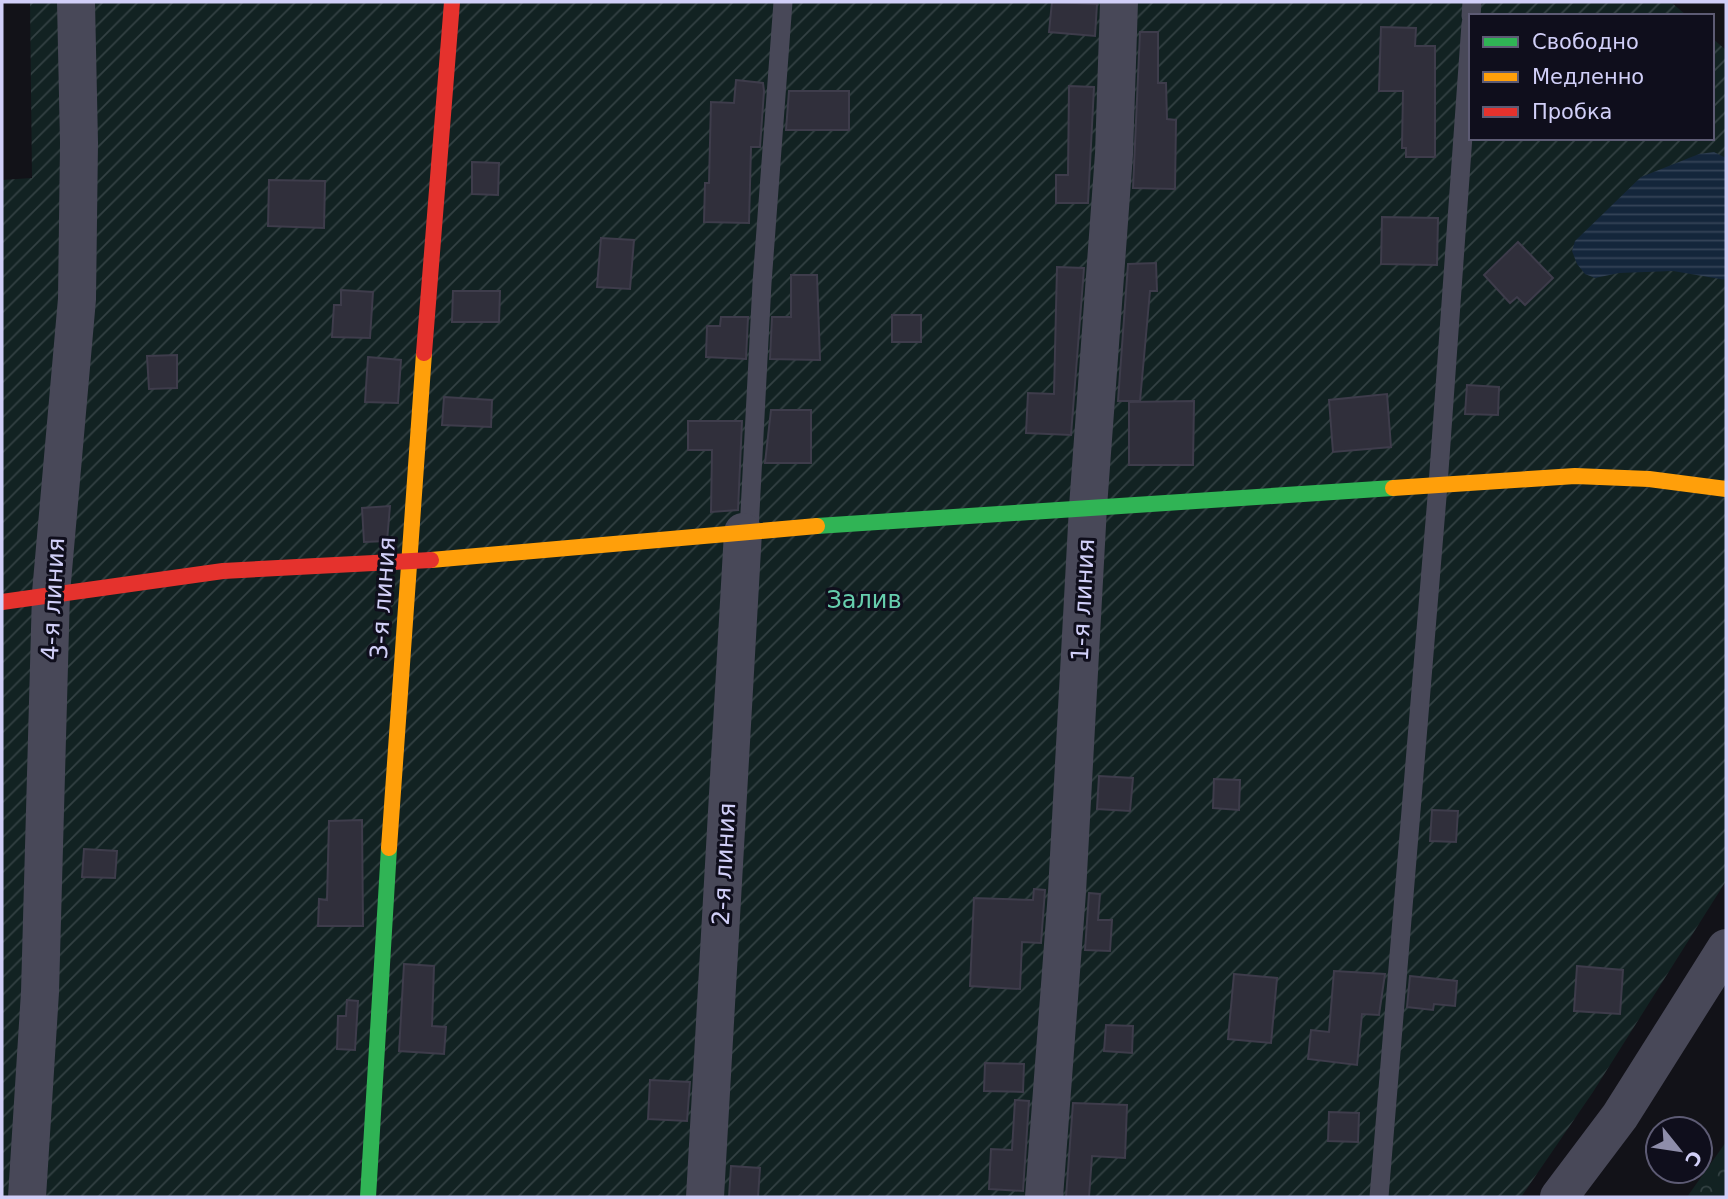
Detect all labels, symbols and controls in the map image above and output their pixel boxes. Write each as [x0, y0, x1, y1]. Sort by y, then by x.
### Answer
legend [1469, 14, 1714, 140]
text: Свободно [1532, 30, 1639, 54]
text: Медленно [1532, 65, 1644, 89]
text: Пробка [1532, 100, 1612, 124]
street label: 3-я линия [365, 536, 401, 660]
street label: 4-я линия [36, 537, 70, 661]
street label: 1-я линия [1066, 538, 1100, 662]
park label: Залив [826, 586, 902, 614]
street label: 2-я линия [707, 802, 741, 926]
north arrow [1644, 1115, 1714, 1185]
text: С [1681, 1147, 1707, 1170]

